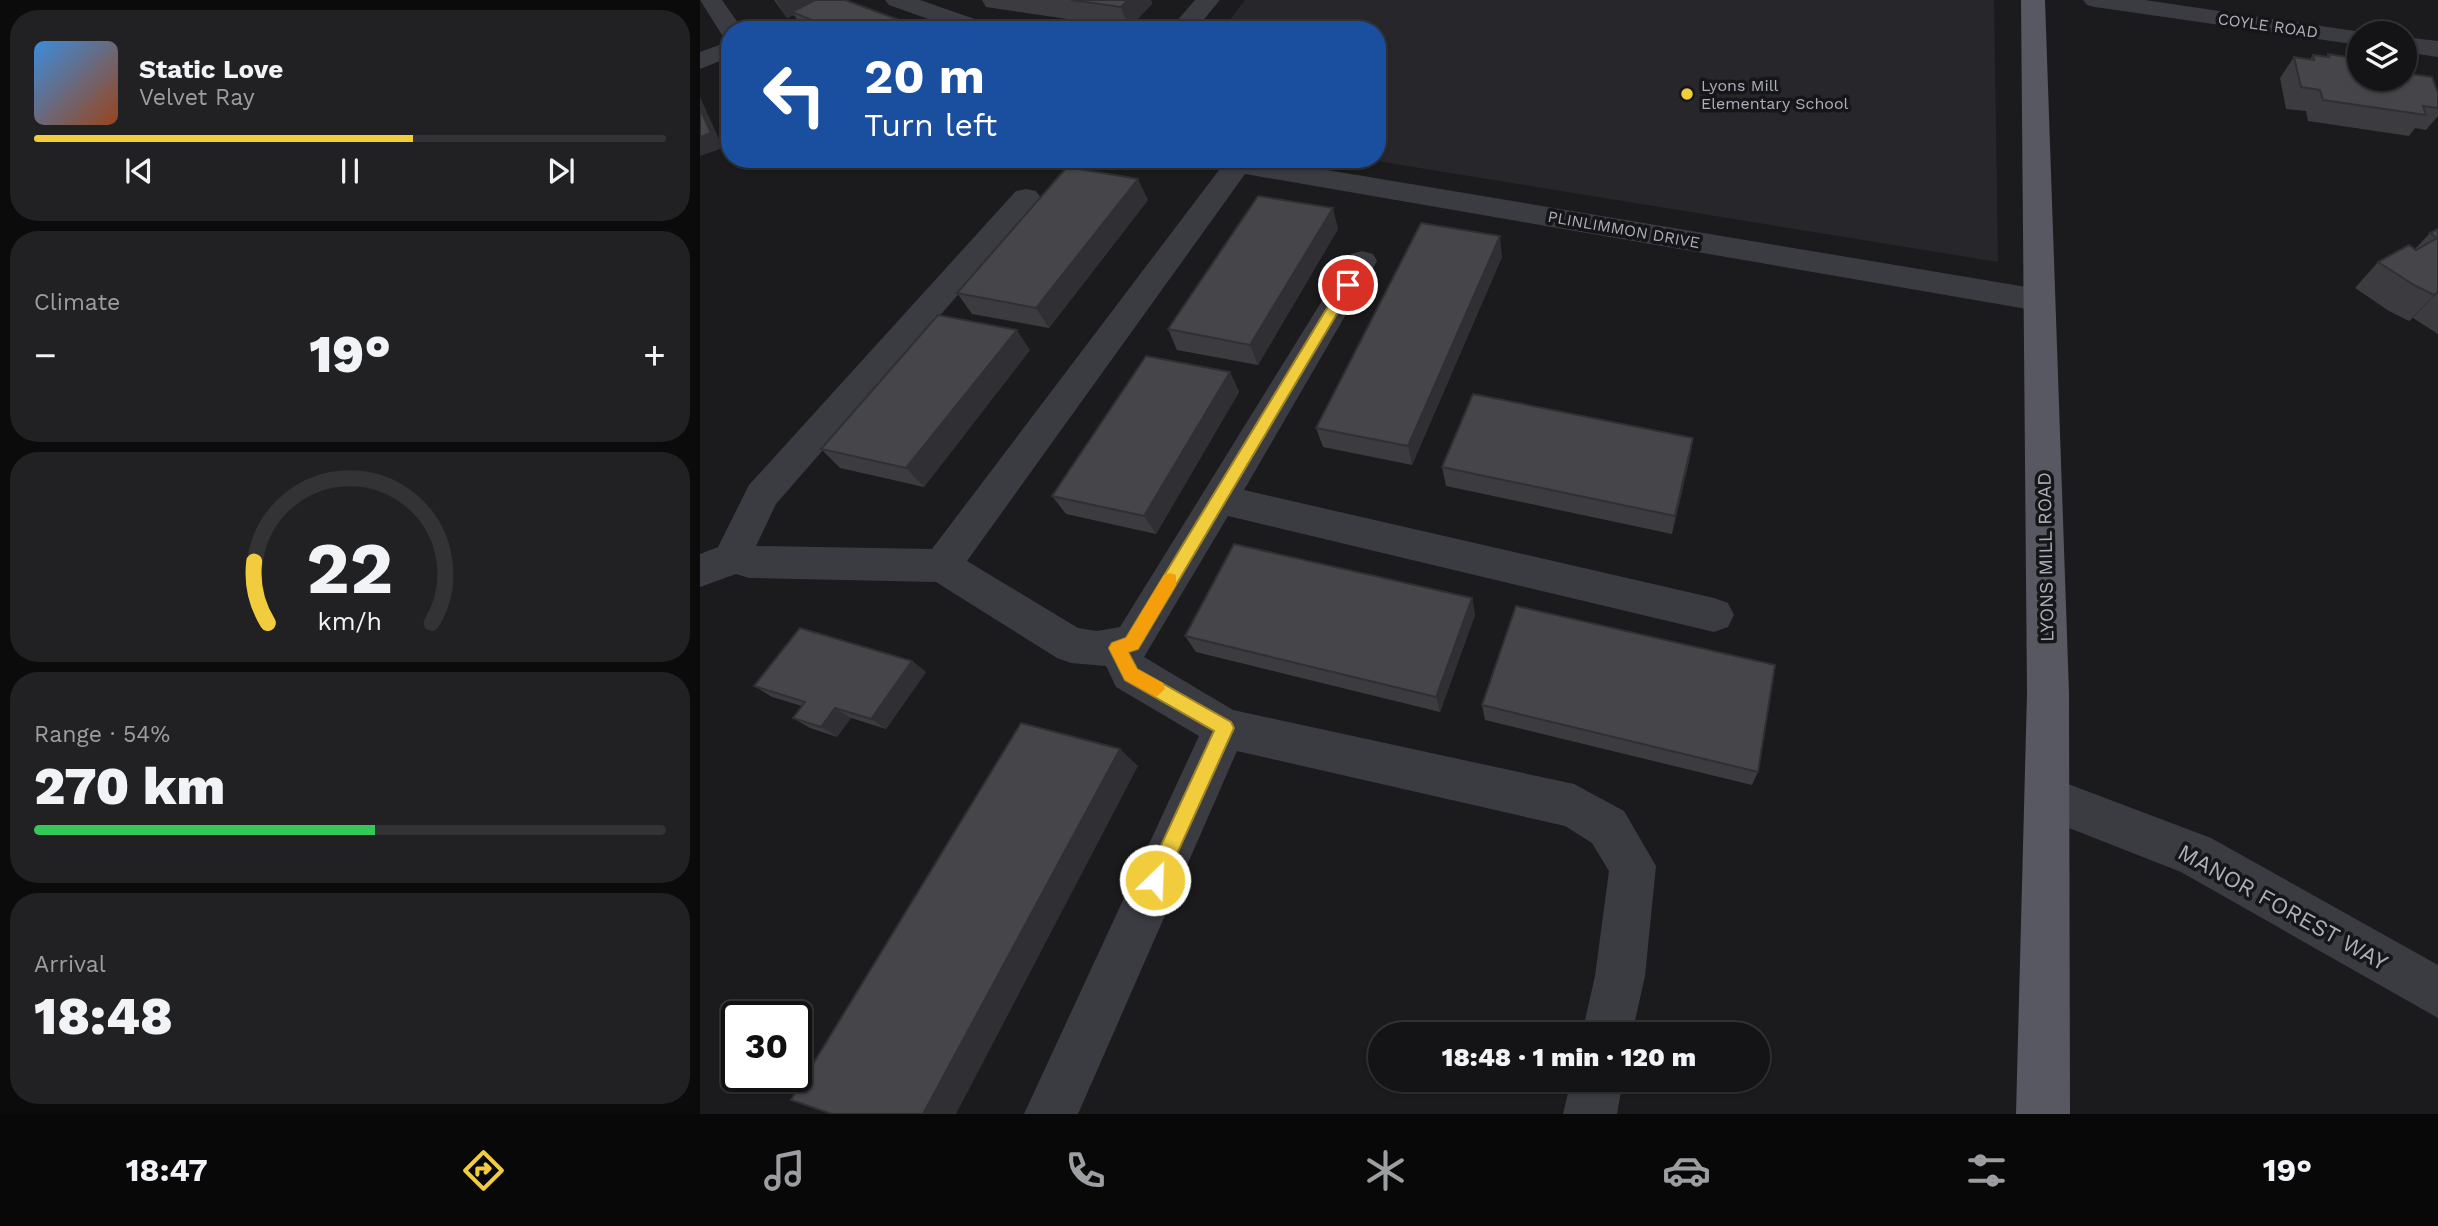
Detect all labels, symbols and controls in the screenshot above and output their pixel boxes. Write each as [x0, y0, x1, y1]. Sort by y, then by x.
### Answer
street label: COYLE ROAD [2217, 9, 2319, 42]
map controls [2347, 21, 2417, 91]
button: layers [2347, 21, 2417, 91]
text: 20 m [864, 47, 985, 105]
icon: left [749, 49, 840, 140]
text: Static Love [139, 54, 283, 84]
place label: Lyons Mill Elementary School [1701, 76, 1849, 113]
text: Velvet Ray [139, 84, 255, 111]
marker: Lyons Mill Elementary School [1679, 86, 1695, 102]
text: Turn left [864, 106, 997, 144]
icon: previous [120, 152, 158, 190]
icon: pause [331, 152, 369, 190]
icon: next [542, 152, 580, 190]
street label: PLINLIMMON DRIVE [1546, 207, 1701, 252]
pin [1318, 255, 1378, 315]
icon: arrive [1329, 266, 1367, 304]
text: Climate [34, 289, 120, 316]
text: 19° [309, 324, 391, 385]
text: − [34, 333, 57, 377]
text: + [643, 333, 666, 377]
street label: LYONS MILL ROAD [2033, 472, 2058, 642]
text: 22 [307, 525, 393, 611]
text: km/h [318, 607, 382, 636]
text: Range · 54% [34, 721, 170, 748]
text: 270 km [34, 756, 225, 817]
street label: MANOR FOREST WAY [2173, 839, 2392, 976]
position arrow [1118, 843, 1192, 917]
text: Arrival [34, 951, 106, 978]
text: 18:48 [34, 986, 173, 1047]
speed limit sign: 30 [721, 1001, 812, 1092]
text: 18:48 · 1 min · 120 m [1442, 1042, 1696, 1072]
icon: directions [459, 1146, 508, 1195]
icon: music [760, 1146, 809, 1195]
icon: phone [1061, 1146, 1110, 1195]
icon: climate [1361, 1146, 1410, 1195]
icon: car [1662, 1146, 1711, 1195]
icon: filters [1962, 1146, 2011, 1195]
text: 18:47 [126, 1151, 208, 1189]
text: 19° [2263, 1151, 2312, 1189]

